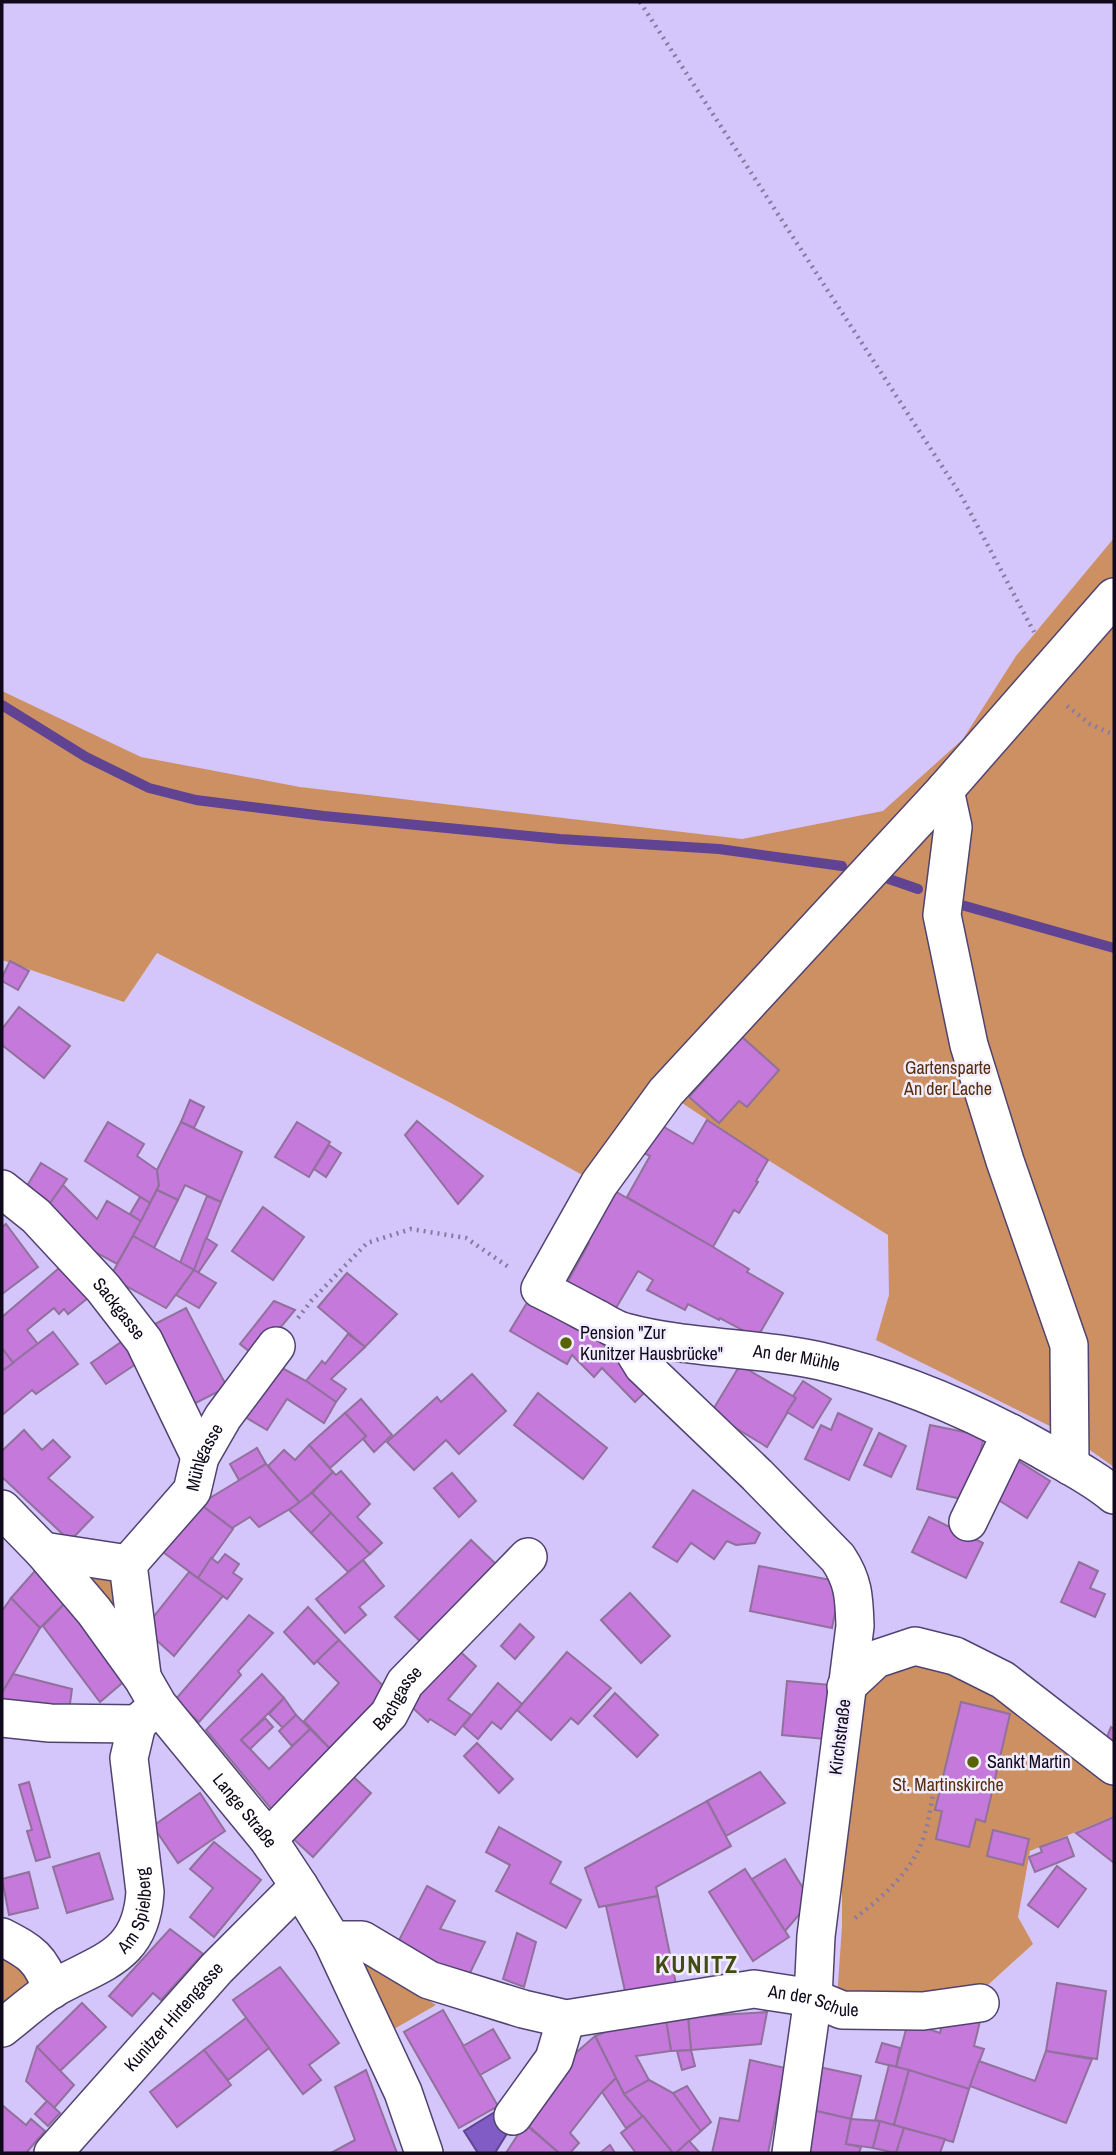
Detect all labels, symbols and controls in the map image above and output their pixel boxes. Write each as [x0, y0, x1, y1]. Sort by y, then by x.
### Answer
park label: Gartensparte An der Lache [903, 1055, 992, 1101]
street label: Sackgasse [87, 1272, 151, 1345]
place label: Pension "Zur Kunitzer Hausbrücke" [580, 1320, 723, 1366]
marker: Pension "Zur Kunitzer Hausbrücke" [558, 1335, 574, 1351]
street label: An der Mühle [751, 1338, 843, 1377]
street label: Mühlgasse [179, 1419, 229, 1494]
street label: Bachgasse [367, 1660, 427, 1736]
street label: Kirchstraße [822, 1698, 857, 1776]
place label: Sankt Martin [987, 1749, 1071, 1774]
marker: Sankt Martin [965, 1754, 981, 1770]
street label: Lange Straße [207, 1768, 283, 1852]
park label: St. Martinskirche [892, 1772, 1004, 1797]
street label: Am Spielberg [111, 1866, 157, 1960]
district label: KUNITZ [655, 1948, 739, 1980]
street label: Kunitzer Hirtengasse [118, 1956, 228, 2077]
street label: An der Schule [766, 1978, 859, 2022]

